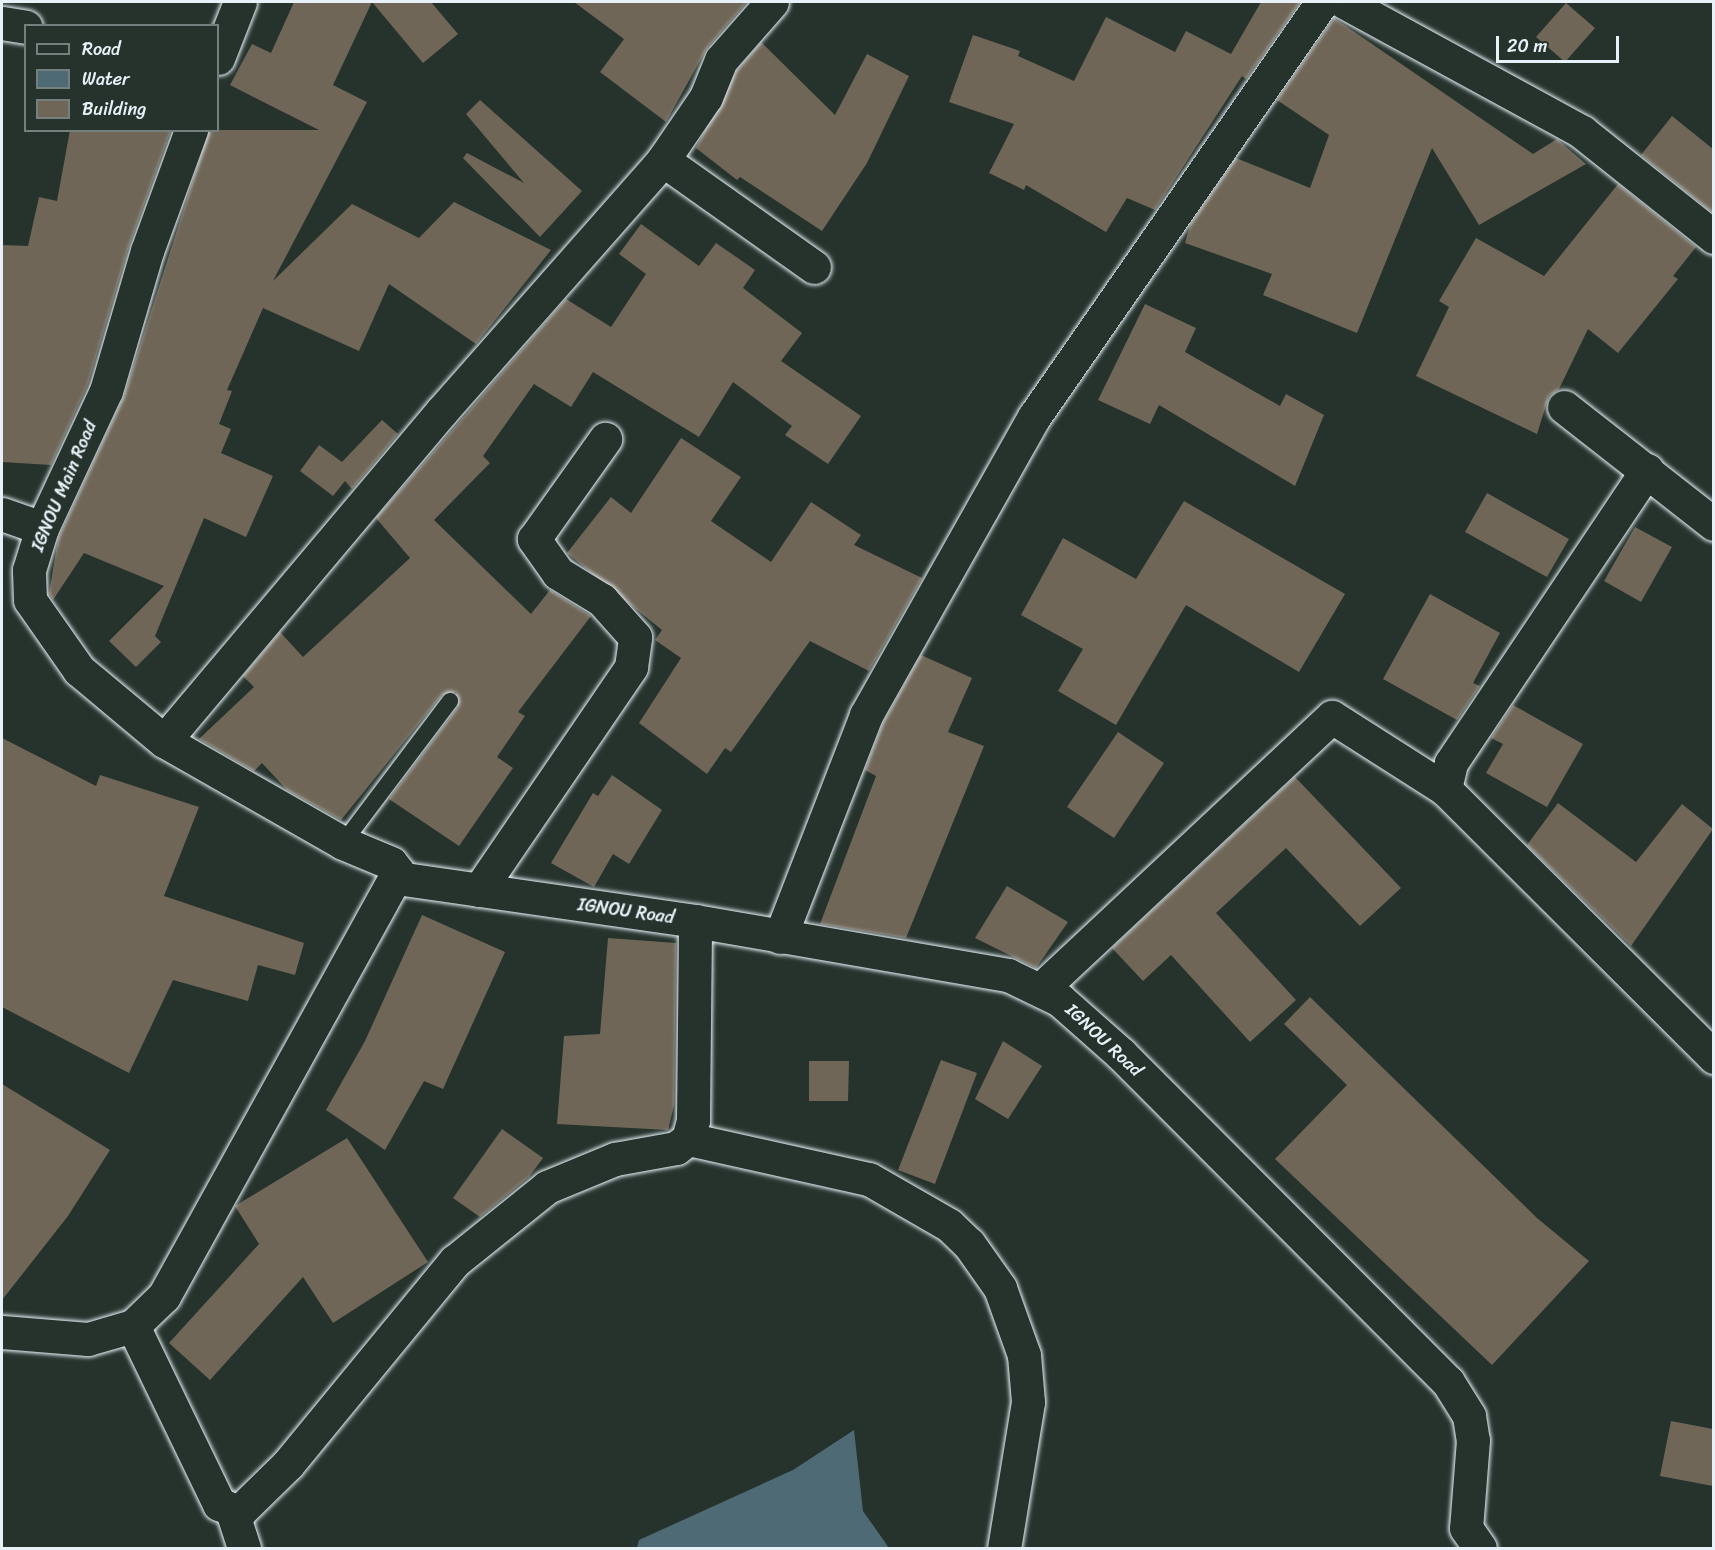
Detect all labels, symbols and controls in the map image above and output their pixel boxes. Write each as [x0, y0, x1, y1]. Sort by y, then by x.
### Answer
legend [24, 24, 219, 132]
scale bar [1499, 24, 1622, 62]
text: 20 m [1507, 30, 1547, 62]
text: Road [82, 33, 121, 65]
text: Water [82, 63, 129, 95]
text: Building [82, 93, 146, 125]
street label: IGNOU Main Road [27, 417, 101, 555]
street label: IGNOU Road [576, 894, 676, 928]
street label: IGNOU Road [1061, 999, 1147, 1081]

